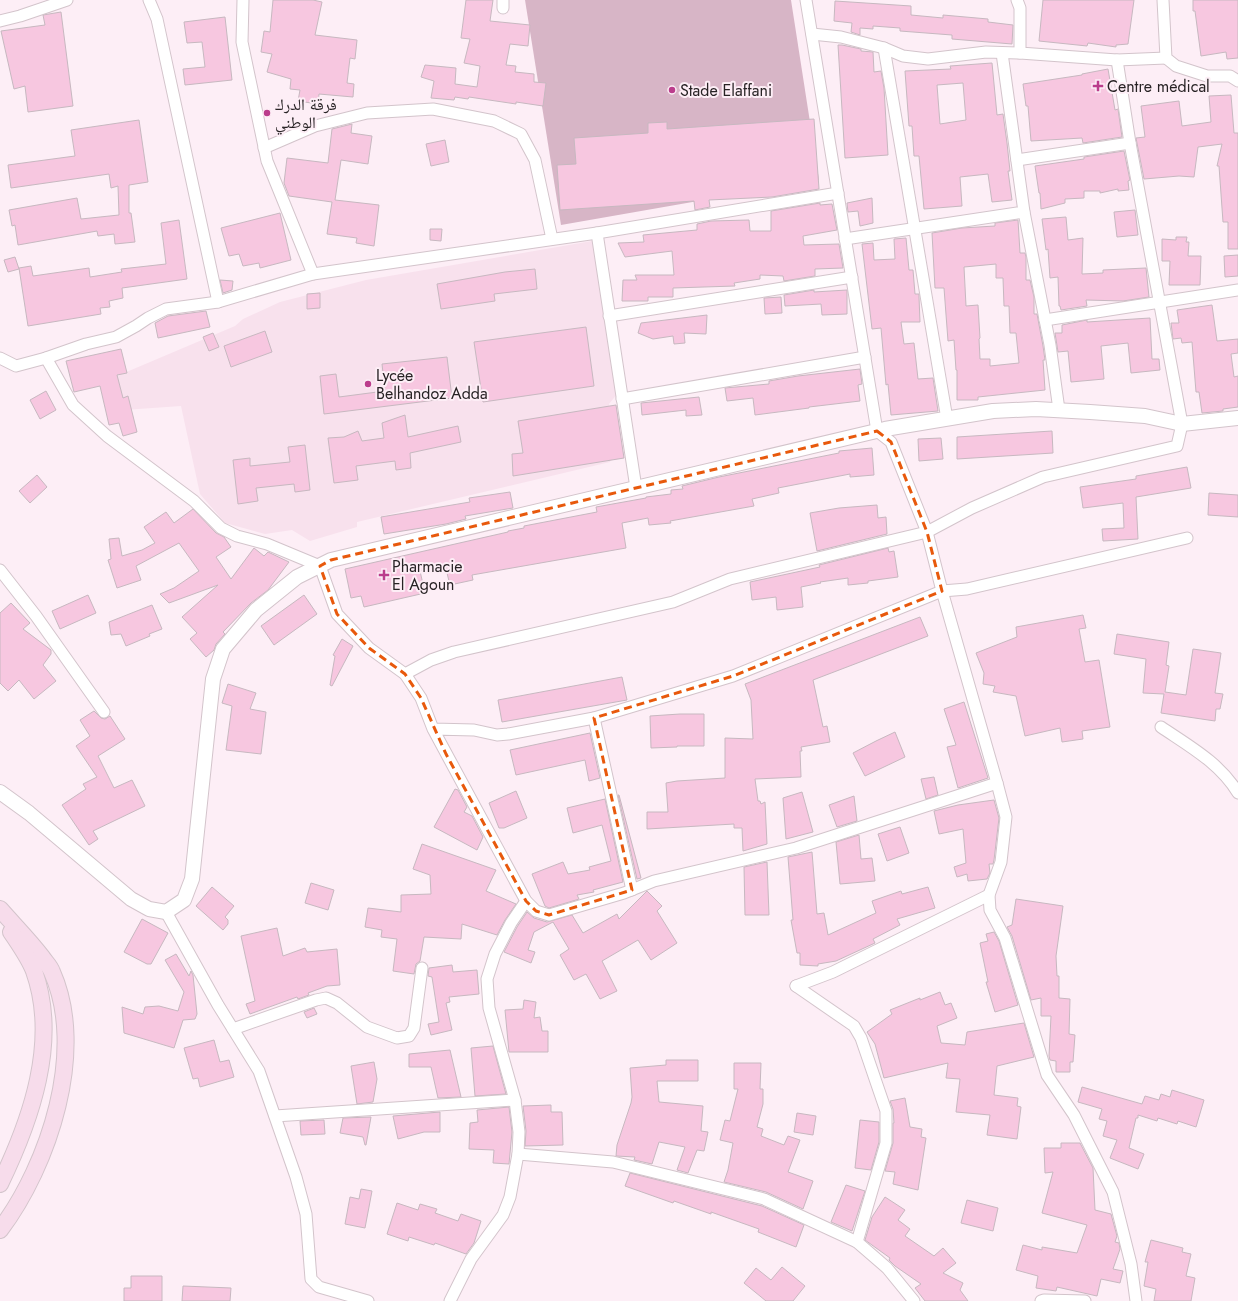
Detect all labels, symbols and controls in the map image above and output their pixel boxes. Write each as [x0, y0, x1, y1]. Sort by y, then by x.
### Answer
place label: Centre médical [1107, 75, 1210, 98]
place label: Stade Elaffani [680, 79, 772, 102]
marker: Centre médical [1092, 80, 1104, 92]
marker: Stade Elaffani [667, 85, 677, 95]
place label: فرقة الدرك الوطني [275, 93, 337, 135]
marker: فرقة الدرك الوطني [262, 108, 272, 118]
place label: Lycée Belhandoz Adda [376, 364, 488, 405]
marker: Lycée Belhandoz Adda [363, 379, 373, 389]
place label: Pharmacie El Agoun [392, 555, 463, 596]
marker: Pharmacie El Agoun [379, 570, 389, 580]

